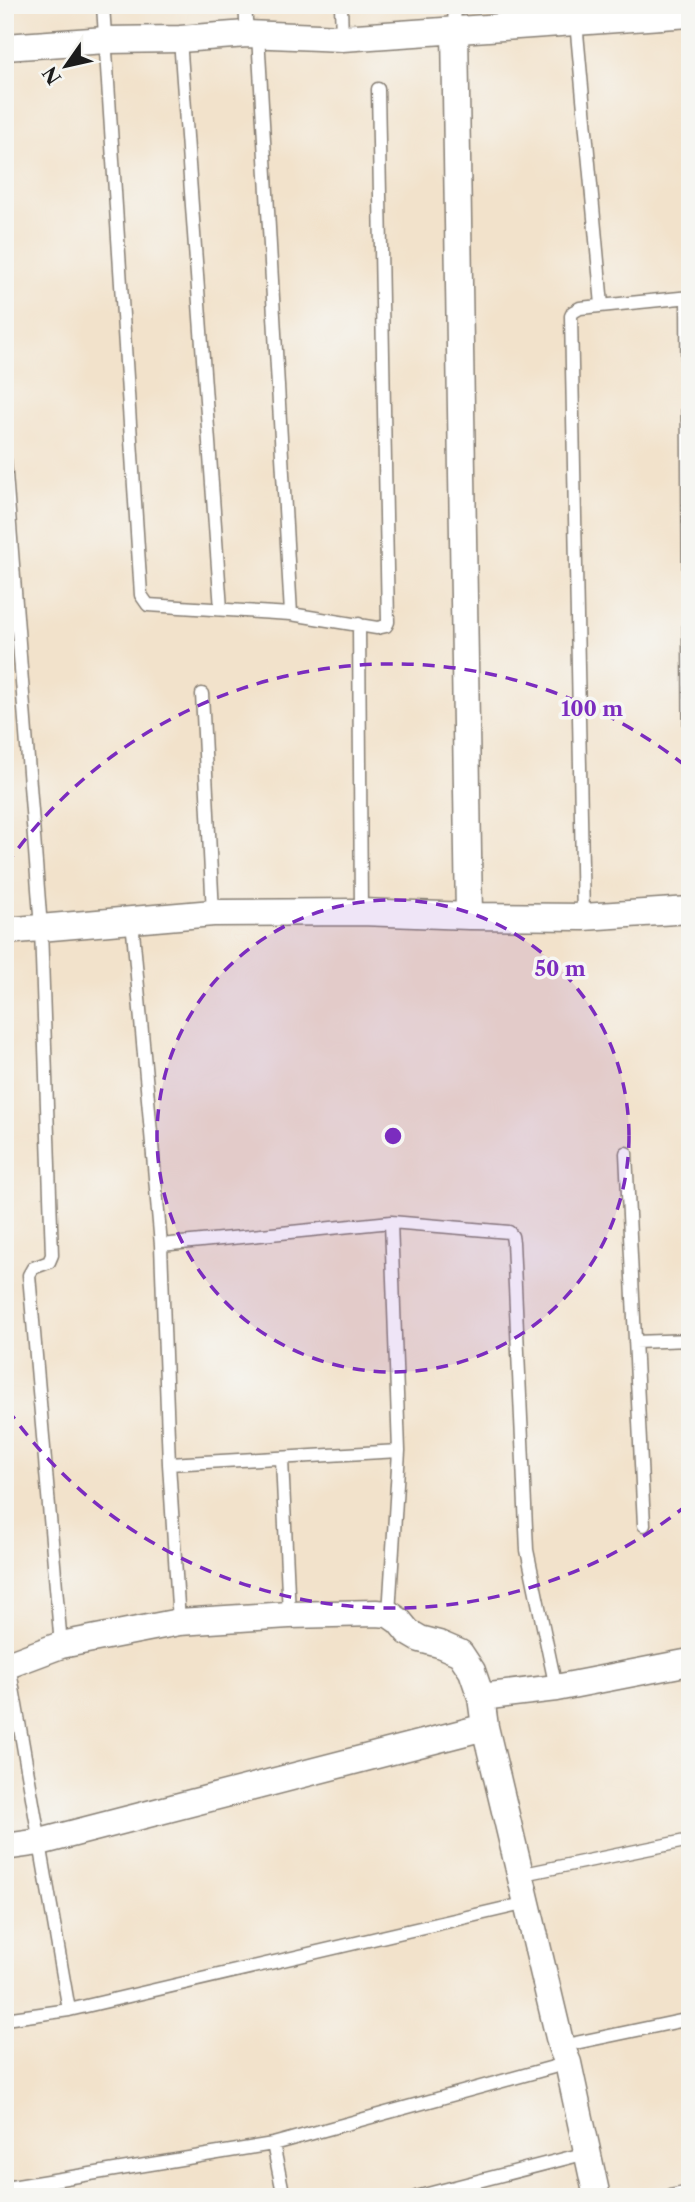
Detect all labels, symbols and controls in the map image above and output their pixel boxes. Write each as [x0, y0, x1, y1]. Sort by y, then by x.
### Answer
north arrow [32, 32, 102, 102]
text: N [38, 62, 66, 89]
text: 100 m [561, 696, 623, 721]
text: 50 m [534, 956, 586, 981]
centre of rings [381, 1124, 405, 1148]

